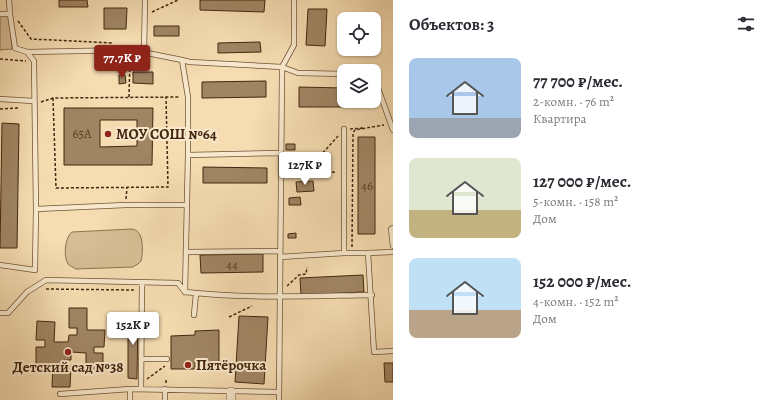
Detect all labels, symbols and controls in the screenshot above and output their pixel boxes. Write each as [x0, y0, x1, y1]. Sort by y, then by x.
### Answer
map controls [337, 12, 381, 108]
button: locate [337, 12, 381, 56]
text: Объектов: 3 [409, 13, 494, 36]
icon: filters [735, 13, 757, 35]
pin: 77.7K ₽ [85, 45, 159, 79]
text: 77.7K ₽ [103, 49, 141, 66]
button: layers [337, 64, 381, 108]
text: 77 700 ₽/мес. [533, 70, 623, 93]
icon: home [441, 74, 489, 122]
text: 2-комн. · 76 m² [533, 93, 614, 110]
text: Квартира [533, 110, 587, 127]
place label: МОУ СОШ №64 [116, 124, 217, 144]
house number: 65А [72, 125, 92, 142]
marker: МОУ СОШ №64 [103, 129, 113, 139]
pin: 127K ₽ [272, 152, 338, 186]
text: 127K ₽ [288, 156, 322, 173]
text: 127 000 ₽/мес. [533, 170, 631, 193]
icon: home [441, 174, 489, 222]
house number: 46 [361, 177, 373, 194]
text: 5-комн. · 158 m² [533, 193, 618, 210]
text: Дом [533, 210, 557, 227]
house number: 44 [226, 256, 238, 273]
text: 152 000 ₽/мес. [533, 270, 631, 293]
icon: home [441, 274, 489, 322]
text: 4-комн. · 152 m² [533, 293, 618, 310]
text: Дом [533, 310, 557, 327]
pin: 152K ₽ [100, 312, 166, 346]
text: 152K ₽ [116, 316, 150, 333]
marker: Детский сад №38 [63, 347, 73, 357]
place label: Пятёрочка [196, 355, 267, 375]
place label: Детский сад №38 [12, 357, 124, 377]
marker: Пятёрочка [183, 360, 193, 370]

